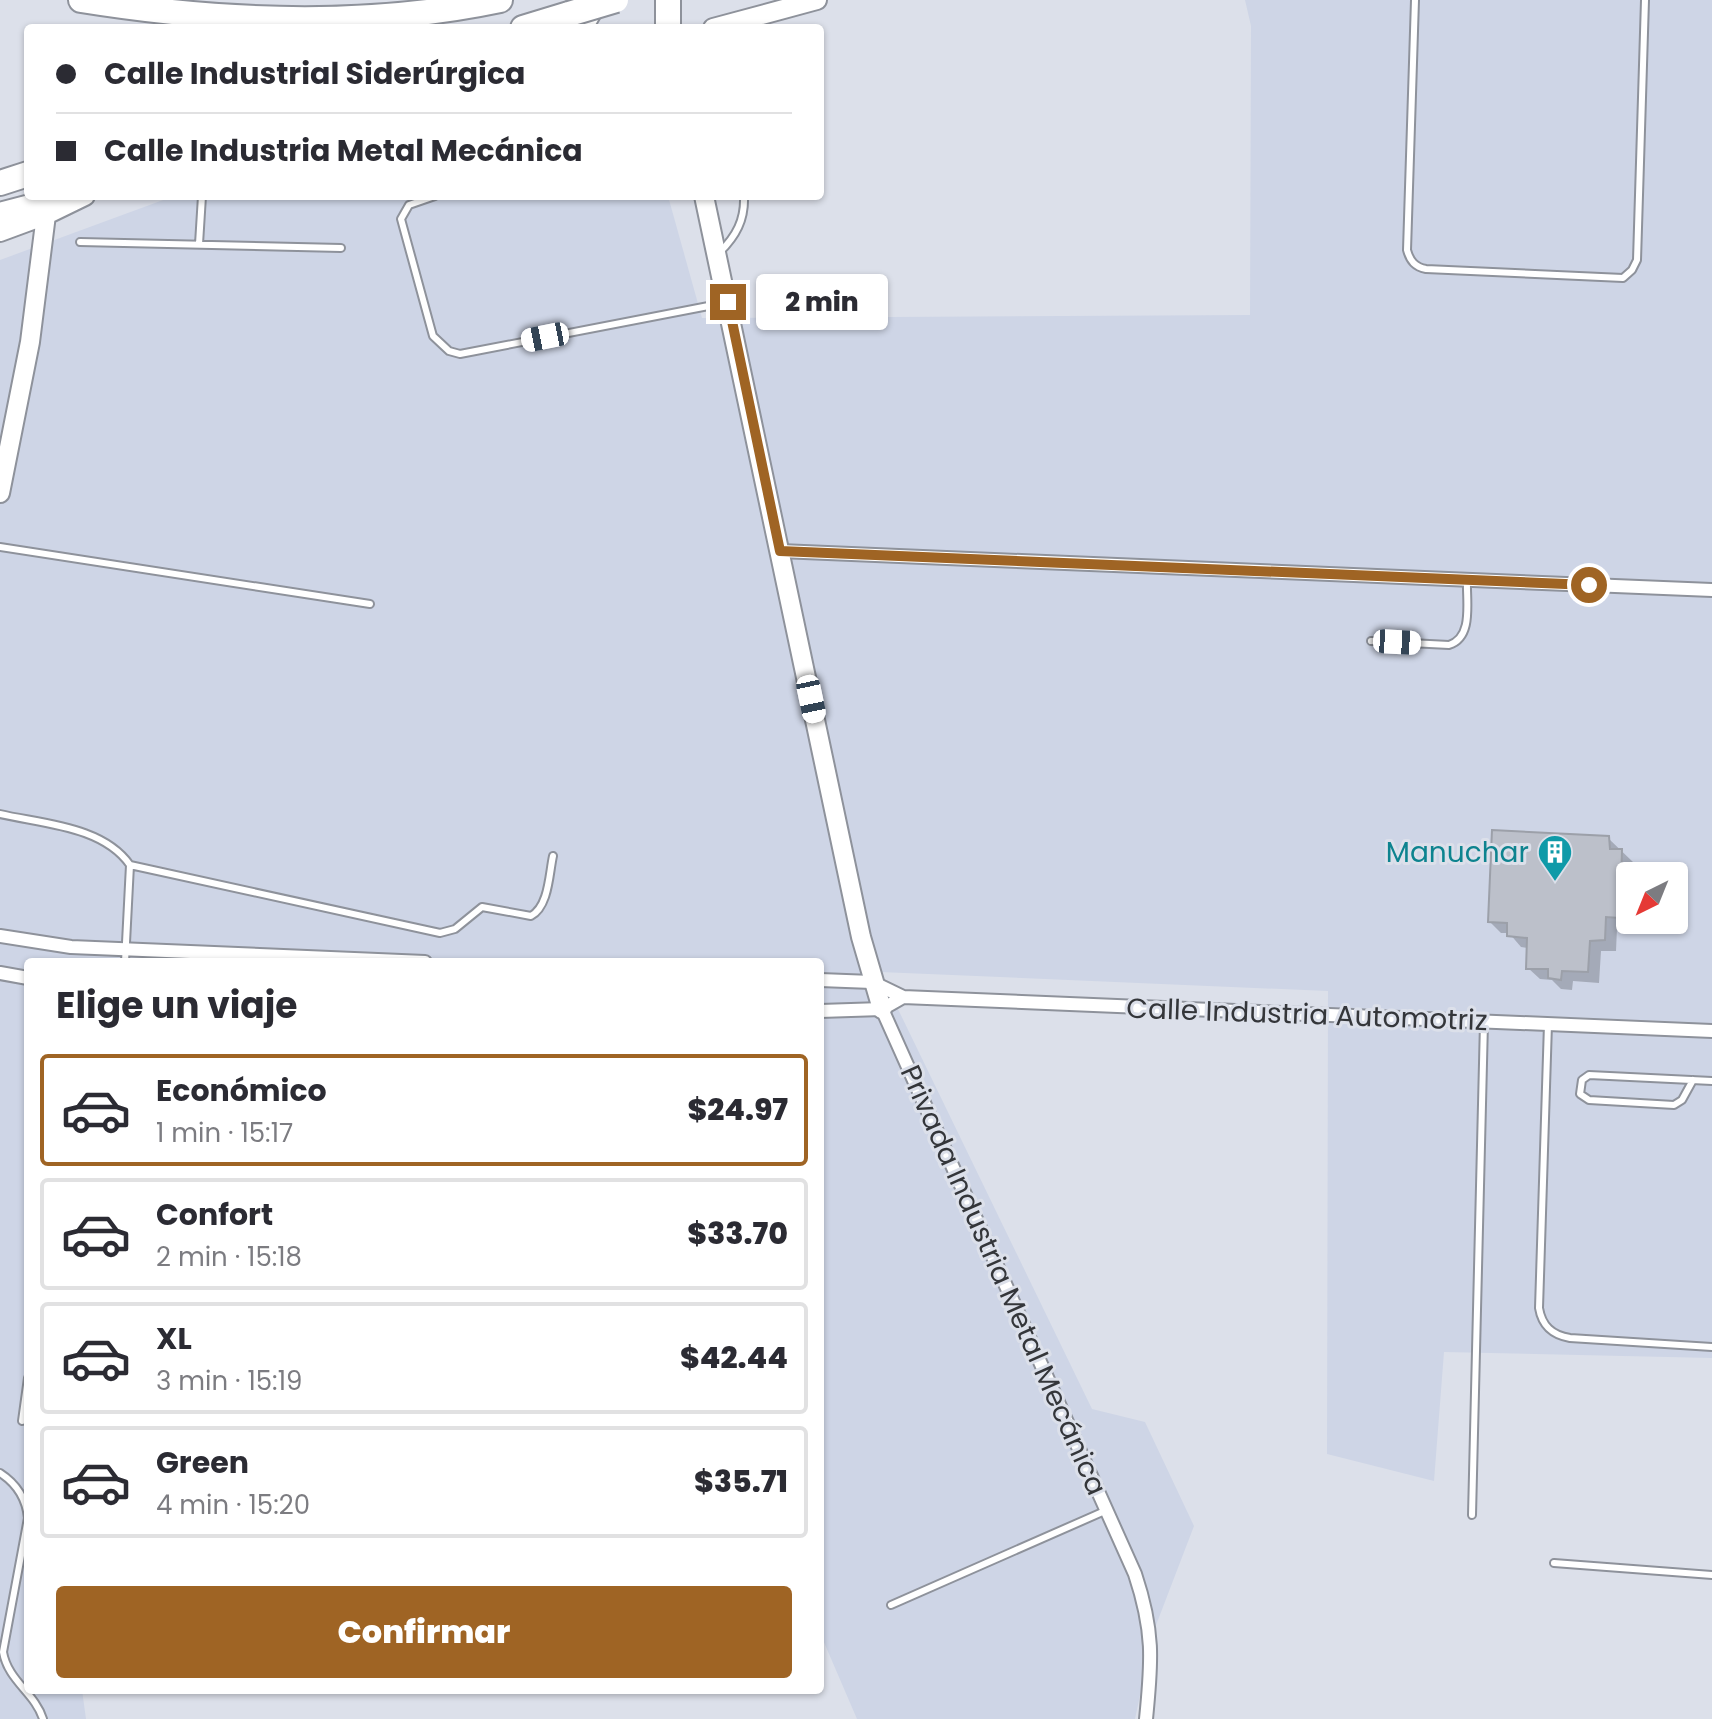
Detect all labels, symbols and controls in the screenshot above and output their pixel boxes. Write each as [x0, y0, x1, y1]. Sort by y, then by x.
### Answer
text: Calle Industrial Siderúrgica [104, 52, 525, 95]
text: Calle Industria Metal Mecánica [104, 129, 583, 172]
callout: 2 min [756, 274, 888, 330]
route end [710, 284, 746, 320]
text: 2 min [785, 284, 859, 320]
car [519, 321, 571, 353]
route start [1571, 567, 1607, 603]
car [1372, 629, 1422, 655]
car [794, 673, 828, 725]
place label: Manuchar [1386, 833, 1529, 872]
building icon: Manuchar [1536, 833, 1574, 883]
north arrow [1616, 862, 1688, 934]
map controls [1616, 862, 1688, 934]
text: Elige un viaje [56, 980, 298, 1031]
street label: Calle Industria Automotriz [1126, 989, 1488, 1040]
street label: Privada Industria Metal Mecánica [891, 1059, 1116, 1501]
text: Económico [156, 1069, 327, 1112]
icon: car [60, 1074, 132, 1146]
text: $24.97 [687, 1088, 788, 1131]
text: 1 min · 15:17 [156, 1115, 293, 1151]
text: Confort [156, 1193, 273, 1236]
icon: car [60, 1198, 132, 1270]
text: $33.70 [687, 1212, 788, 1255]
text: 2 min · 15:18 [156, 1239, 302, 1275]
text: XL [156, 1317, 192, 1360]
icon: car [60, 1322, 132, 1394]
text: $42.44 [680, 1336, 788, 1379]
text: 3 min · 15:19 [156, 1363, 302, 1399]
text: Green [156, 1441, 249, 1484]
icon: car [60, 1446, 132, 1518]
text: $35.71 [694, 1460, 788, 1503]
text: 4 min · 15:20 [156, 1487, 310, 1523]
button: Confirmar [56, 1586, 792, 1678]

